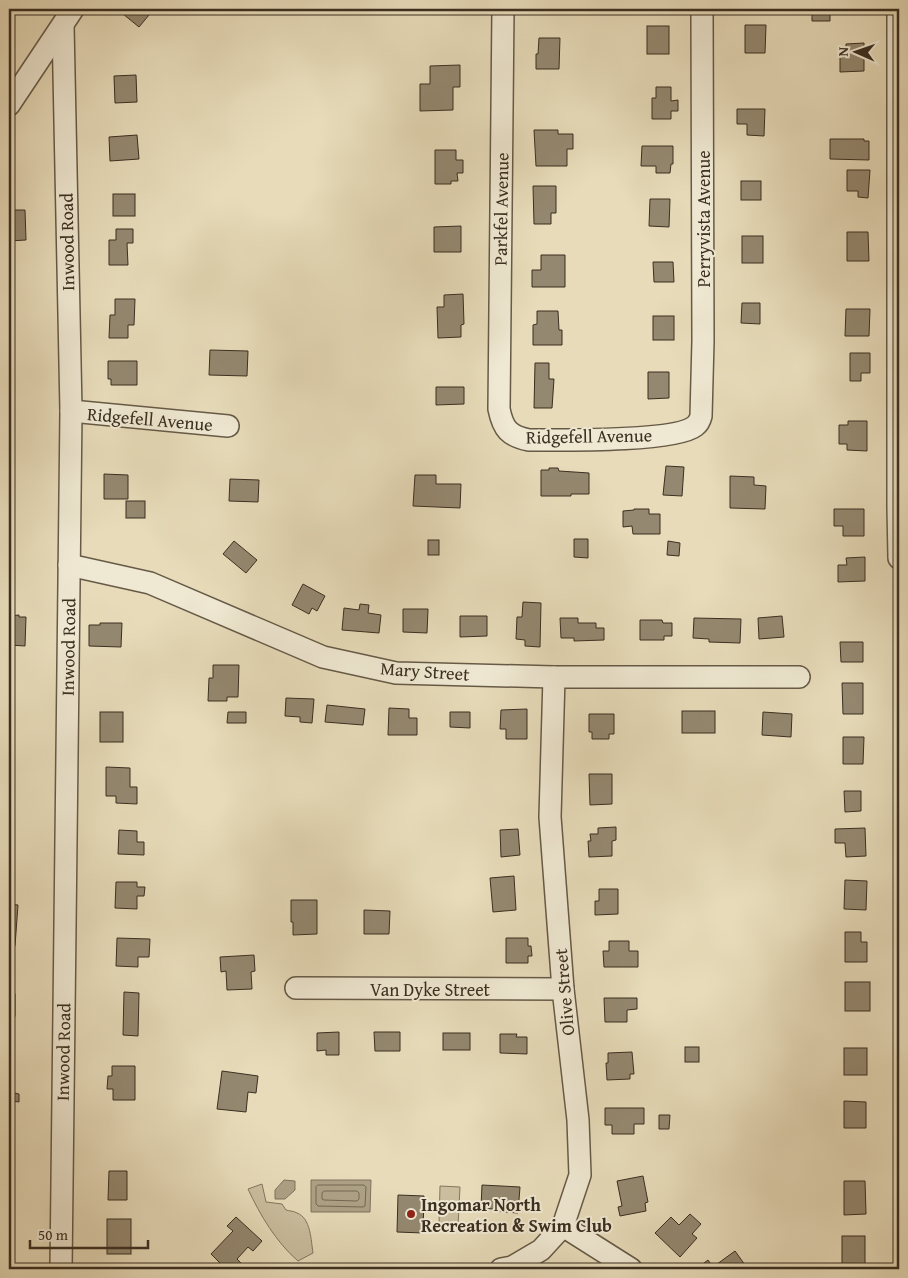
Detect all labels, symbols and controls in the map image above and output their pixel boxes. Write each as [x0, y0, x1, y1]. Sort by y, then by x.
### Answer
north arrow [830, 28, 880, 78]
text: N [833, 46, 853, 57]
street label: Perryvista Avenue [690, 150, 717, 288]
street label: Parkfel Avenue [487, 152, 515, 266]
street label: Inwood Road [53, 193, 81, 291]
street label: Ridgefell Avenue [86, 400, 214, 438]
street label: Ridgefell Avenue [526, 421, 652, 451]
street label: Inwood Road [54, 598, 82, 696]
street label: Mary Street [380, 654, 471, 688]
street label: Olive Street [547, 947, 581, 1037]
street label: Van Dyke Street [370, 976, 491, 1003]
street label: Inwood Road [49, 1003, 77, 1101]
place label: Ingomar North Recreation & Swim Club [421, 1191, 612, 1239]
marker: Ingomar North Recreation & Swim Club [405, 1208, 417, 1220]
scale bar [30, 1218, 148, 1250]
text: 50 m [38, 1224, 69, 1245]

